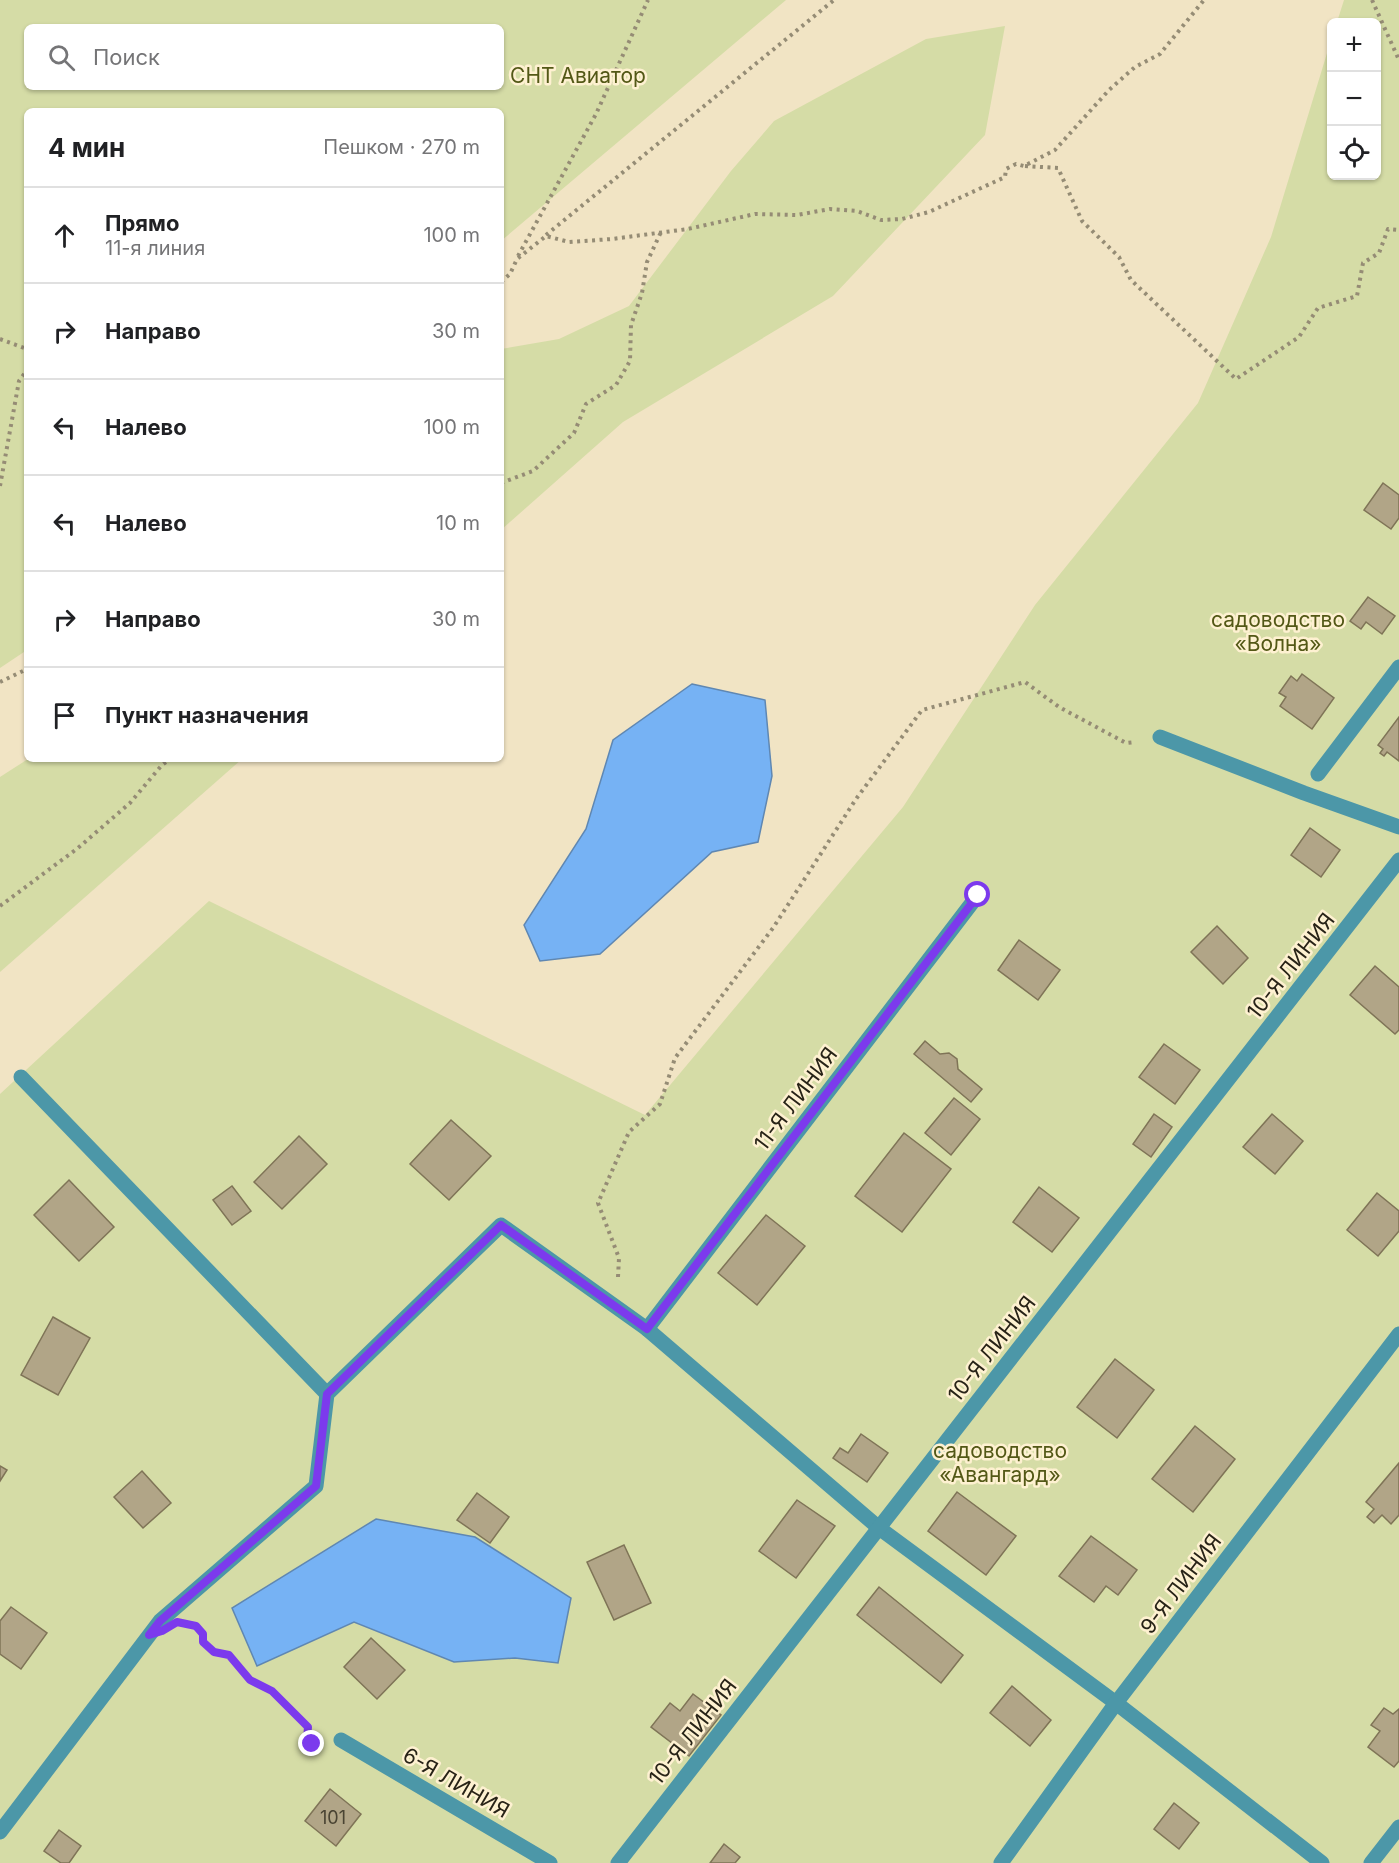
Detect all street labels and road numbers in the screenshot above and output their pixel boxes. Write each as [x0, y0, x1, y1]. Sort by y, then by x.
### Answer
street label: 10-Я ЛИНИЯ [1242, 908, 1340, 1024]
street label: 11-Я ЛИНИЯ [749, 1042, 842, 1155]
street label: 10-Я ЛИНИЯ [943, 1291, 1041, 1407]
street label: 9-Я ЛИНИЯ [1135, 1529, 1226, 1639]
street label: 10-Я ЛИНИЯ [644, 1674, 742, 1790]
street label: 6-Я ЛИНИЯ [399, 1742, 514, 1823]

